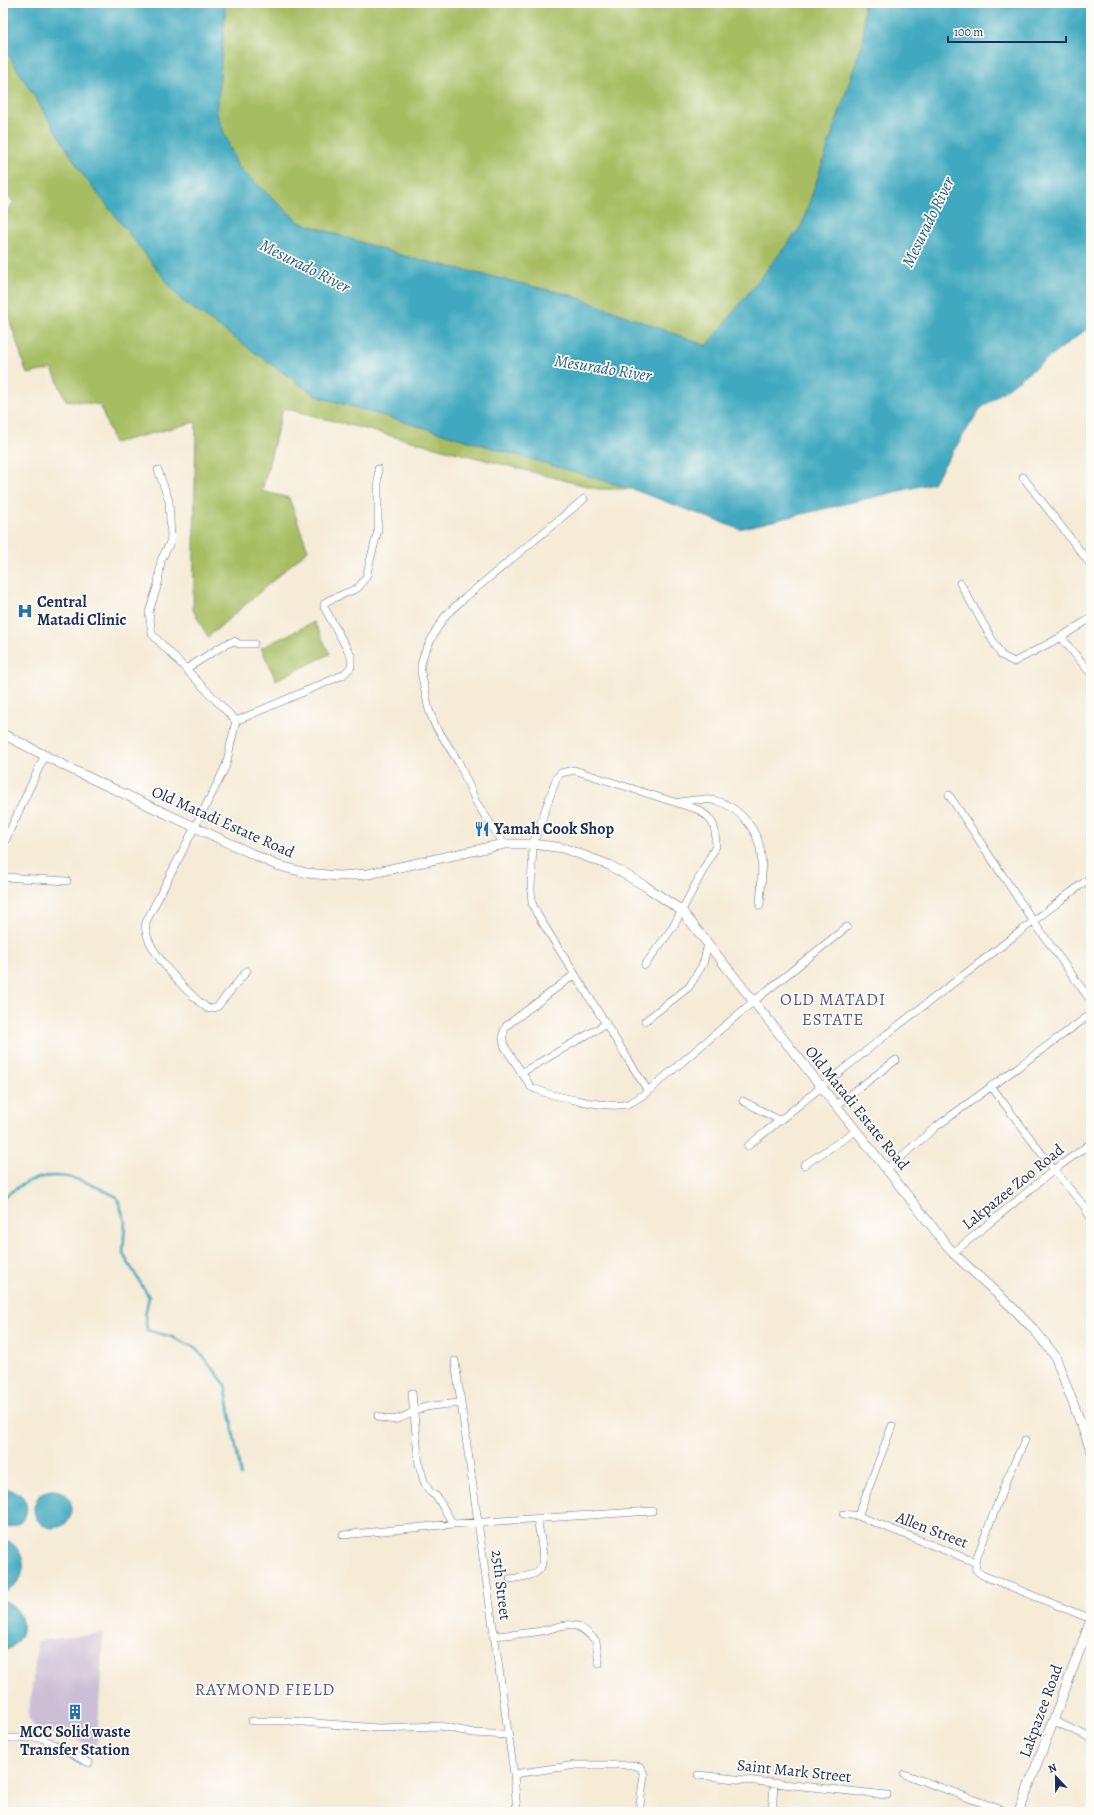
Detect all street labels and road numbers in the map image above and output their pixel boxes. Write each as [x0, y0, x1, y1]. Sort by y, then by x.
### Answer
street label: Old Matadi Estate Road [148, 781, 298, 864]
street label: Old Matadi Estate Road [800, 1041, 914, 1175]
street label: Lakpazee Zoo Road [957, 1139, 1069, 1235]
street label: Allen Street [892, 1506, 971, 1554]
street label: 25th Street [486, 1549, 516, 1621]
street label: Lakpazee Road [1014, 1661, 1068, 1761]
street label: Saint Mark Street [736, 1754, 852, 1788]

